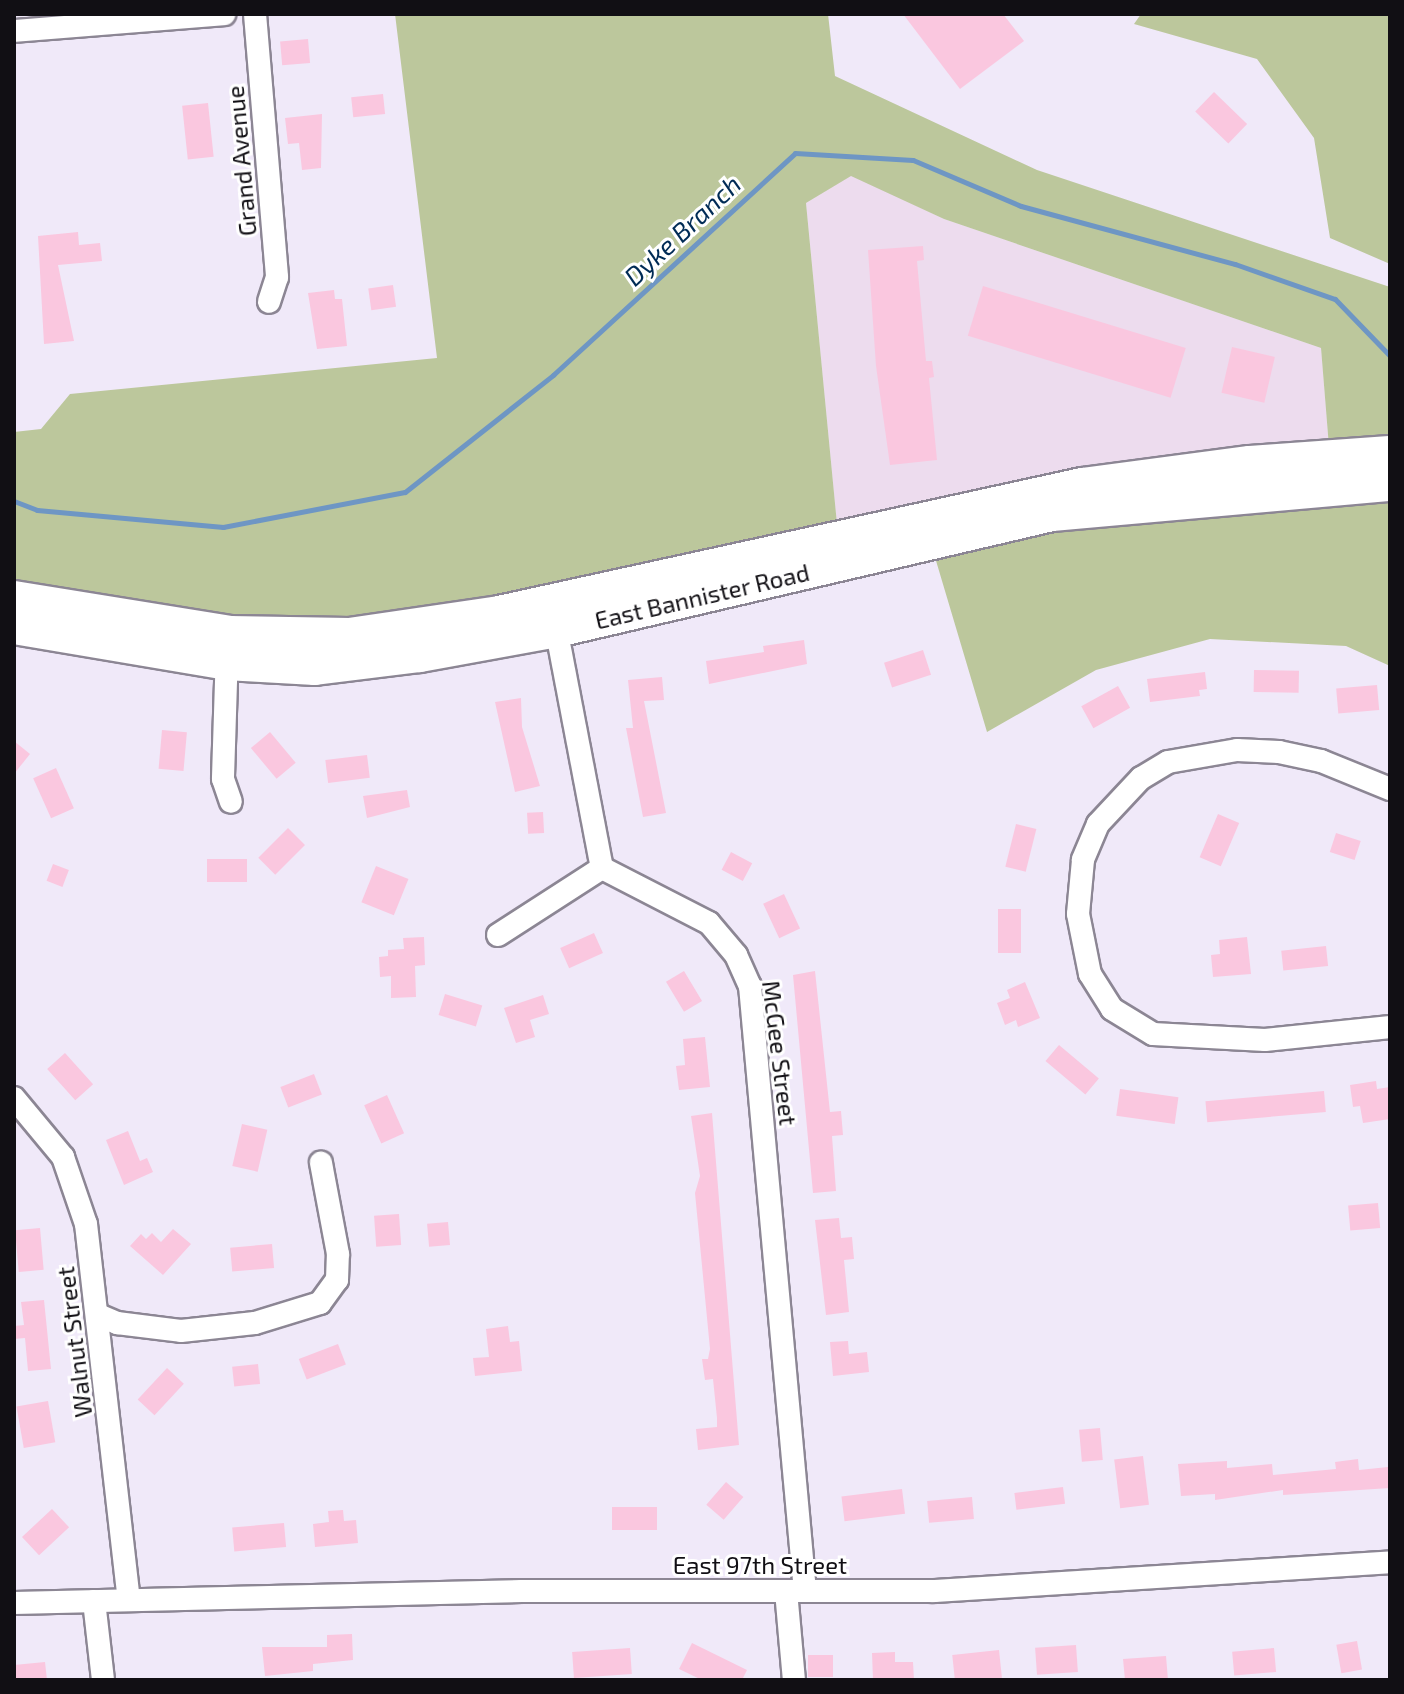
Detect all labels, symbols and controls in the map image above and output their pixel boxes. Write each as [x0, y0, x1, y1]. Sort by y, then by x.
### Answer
street label: Grand Avenue [220, 84, 262, 238]
water label: Dyke Branch [617, 168, 747, 292]
street label: East Bannister Road [592, 557, 812, 635]
street label: McGee Street [757, 979, 803, 1127]
street label: Walnut Street [50, 1265, 98, 1419]
street label: East 97th Street [673, 1551, 847, 1579]

